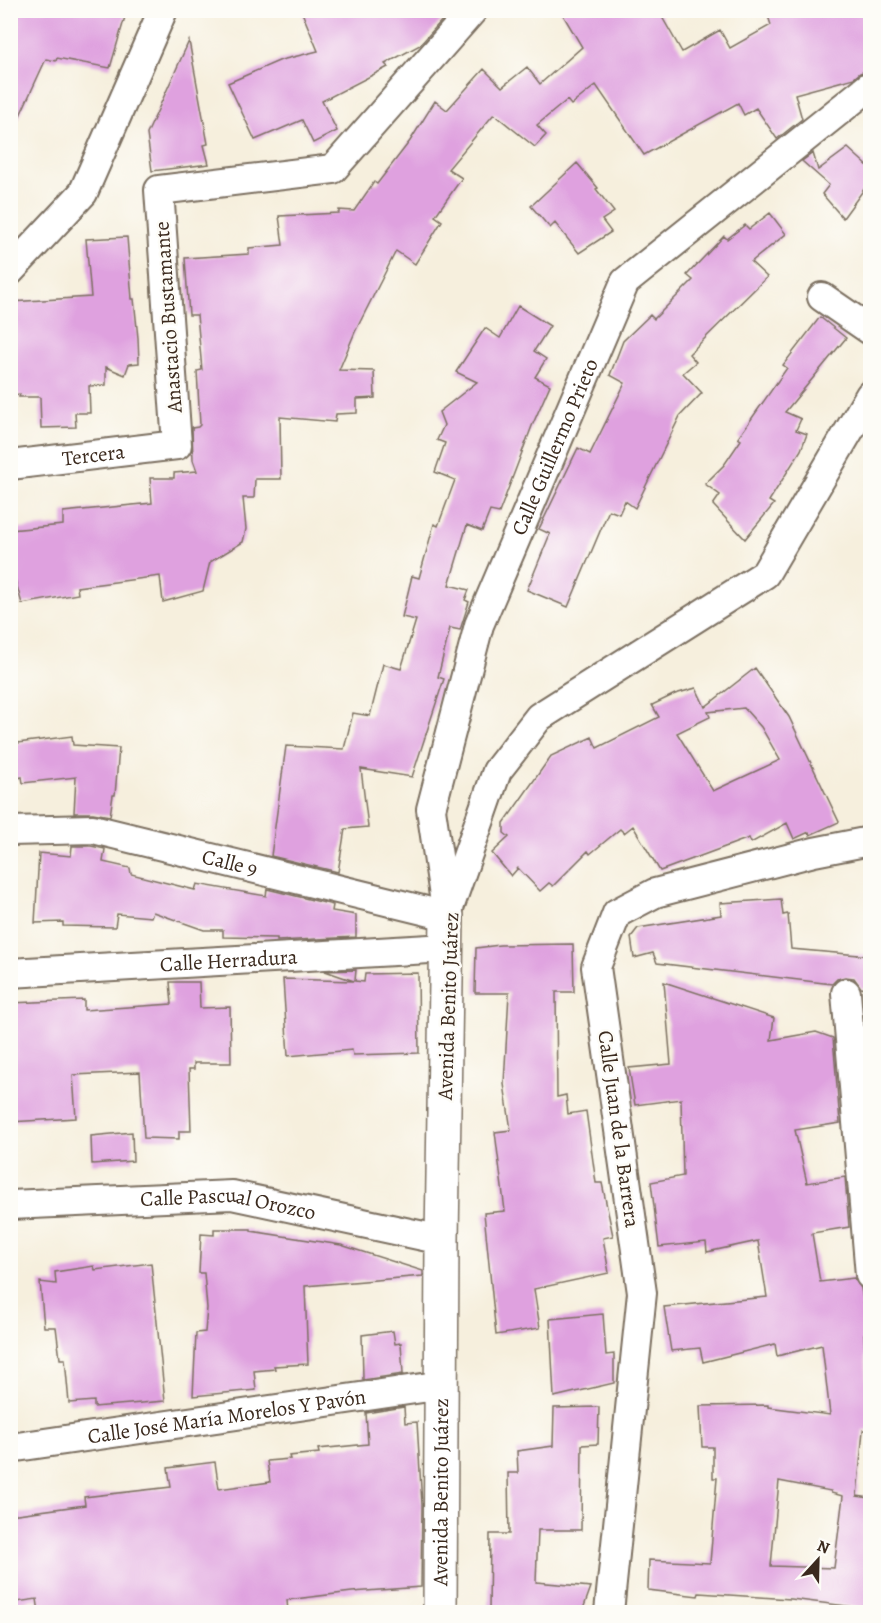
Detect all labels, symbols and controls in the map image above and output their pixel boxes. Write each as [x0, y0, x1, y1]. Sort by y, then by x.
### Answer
street label: Anastacio Bustamante [147, 220, 189, 415]
street label: Calle Guillermo Prieto [505, 354, 605, 540]
street label: Tercera [60, 437, 127, 473]
street label: Calle 9 [199, 842, 261, 883]
street label: Avenida Benito Juárez [431, 912, 465, 1101]
street label: Calle Herradura [159, 943, 298, 978]
street label: Calle Juan de la Barrera [591, 1029, 647, 1230]
street label: Calle Pascual Orozco [140, 1181, 318, 1227]
street label: Calle José María Morelos Y Pavón [86, 1382, 368, 1451]
street label: Avenida Benito Juárez [426, 1398, 455, 1587]
north arrow [788, 1530, 848, 1590]
text: N [814, 1535, 833, 1560]

